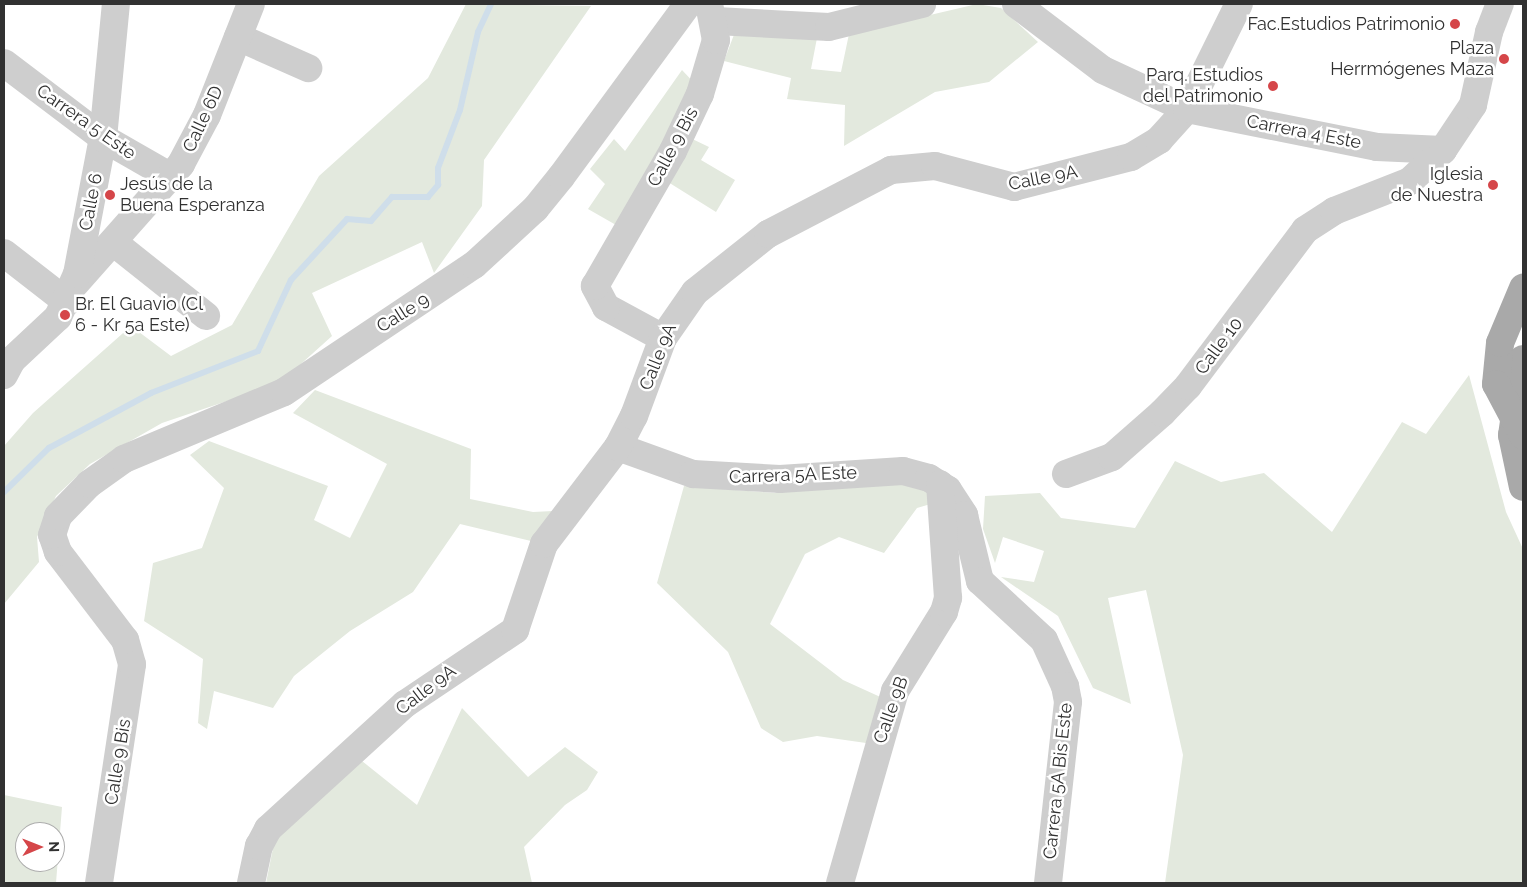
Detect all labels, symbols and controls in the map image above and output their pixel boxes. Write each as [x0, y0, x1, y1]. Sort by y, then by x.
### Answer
place label: Fac.Estudios Patrimonio [1248, 13, 1445, 35]
marker: Fac.Estudios Patrimonio [1449, 18, 1461, 30]
place label: Plaza Herrmógenes Maza [1330, 38, 1494, 80]
marker: Plaza Herrmógenes Maza [1498, 53, 1510, 65]
place label: Parq. Estudios del Patrimonio [1142, 65, 1263, 108]
street label: Carrera 5 Este [32, 80, 140, 164]
marker: Parq. Estudios del Patrimonio [1267, 80, 1279, 92]
street label: Calle 6D [178, 82, 228, 156]
street label: Calle 9 Bis [643, 104, 703, 190]
street label: Carrera 4 Este [1245, 110, 1363, 154]
street label: Calle 9A [1007, 161, 1079, 195]
place label: Iglesia de Nuestra [1391, 164, 1483, 206]
street label: Calle 6 [75, 171, 107, 233]
place label: Jesús de la Buena Esperanza [120, 174, 265, 216]
marker: Iglesia de Nuestra [1487, 179, 1499, 191]
marker: Jesús de la Buena Esperanza [104, 189, 116, 201]
street label: Calle 9 [373, 289, 433, 337]
place label: Br. El Guavio (Cl 6 - Kr 5a Este) [75, 294, 204, 336]
marker: Br. El Guavio (Cl 6 - Kr 5a Este) [59, 309, 71, 321]
street label: Calle 10 [1191, 313, 1247, 379]
street label: Calle 9A [635, 321, 681, 393]
street label: Carrera 5A Este [728, 462, 858, 488]
street label: Calle 9A [392, 660, 460, 720]
street label: Calle 9B [869, 674, 913, 746]
street label: Carrera 5A Bis Este [1039, 702, 1077, 860]
street label: Calle 9 Bis [101, 717, 135, 807]
north arrow [15, 822, 65, 872]
text: N [46, 841, 62, 852]

